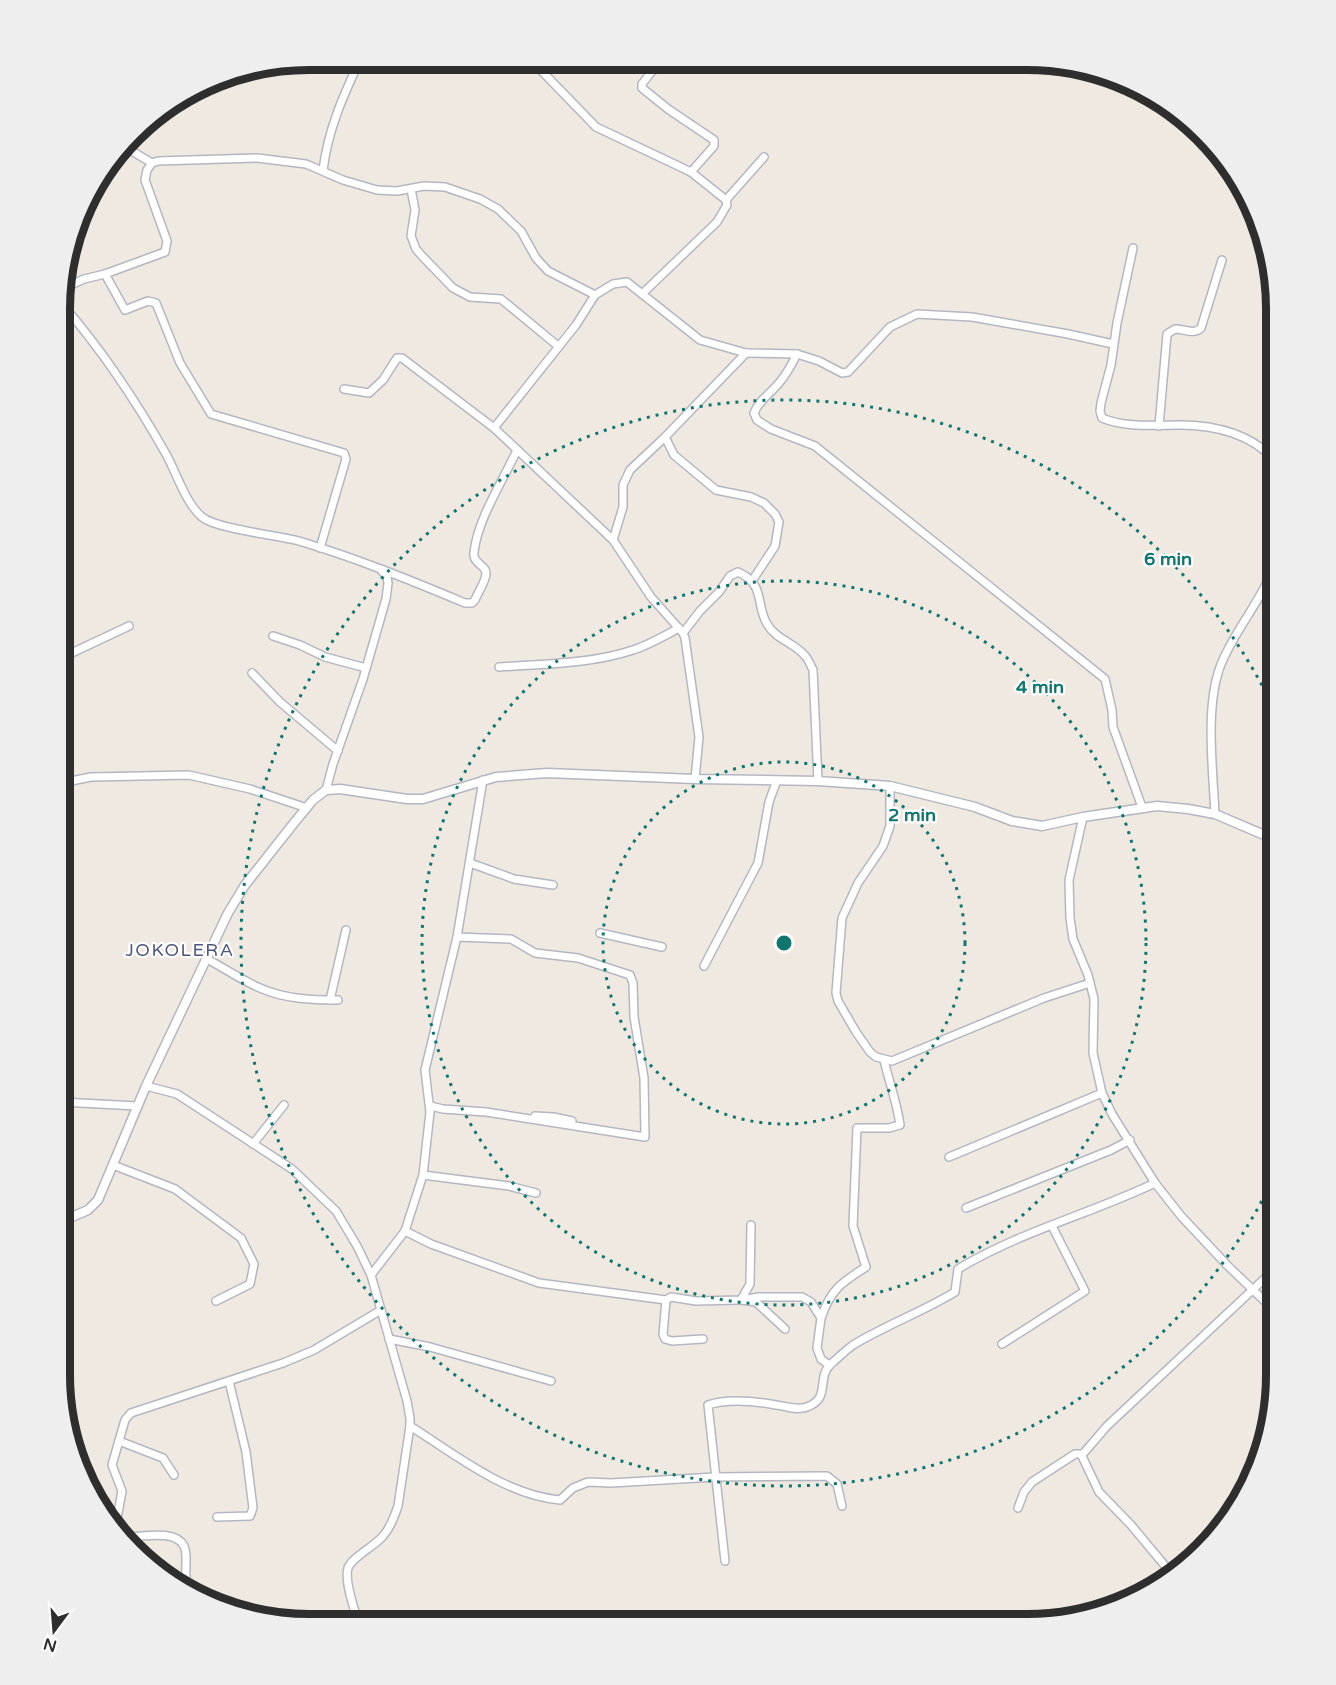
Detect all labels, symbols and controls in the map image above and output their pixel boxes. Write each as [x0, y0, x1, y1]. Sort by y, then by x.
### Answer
text: 6 min [1144, 548, 1192, 570]
text: 4 min [1016, 676, 1064, 698]
text: 2 min [888, 804, 936, 826]
centre of rings [774, 933, 794, 953]
district label: JOKOLERA [125, 939, 235, 961]
north arrow [24, 1601, 84, 1661]
text: N [41, 1633, 59, 1656]

